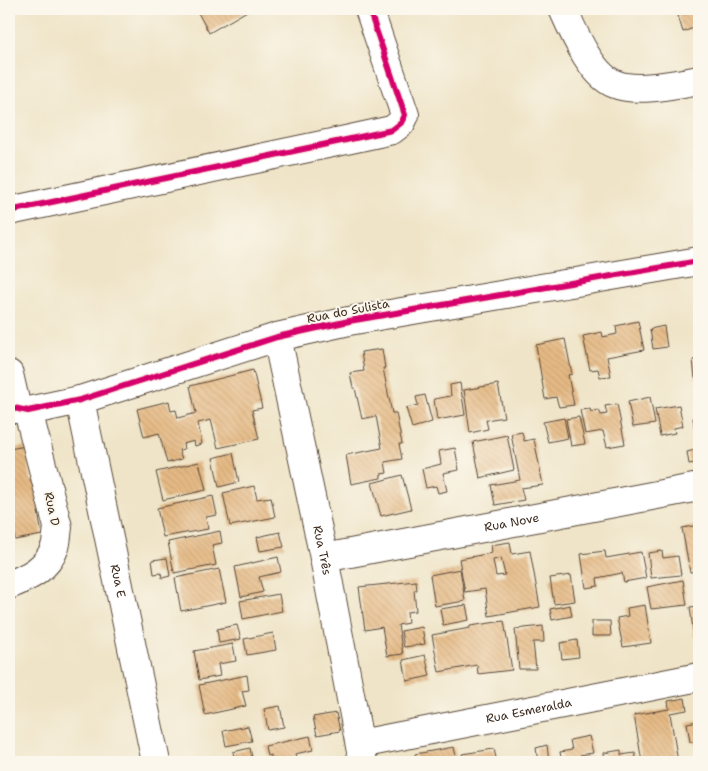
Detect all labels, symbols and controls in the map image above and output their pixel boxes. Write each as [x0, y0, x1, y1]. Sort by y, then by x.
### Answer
street label: Rua do Sulista [306, 295, 391, 327]
street label: Rua D [41, 491, 63, 528]
street label: Rua Nove [483, 509, 541, 535]
street label: Rua Três [309, 524, 335, 577]
street label: Rua E [107, 563, 129, 599]
street label: Rua Esmeralda [484, 694, 574, 727]

